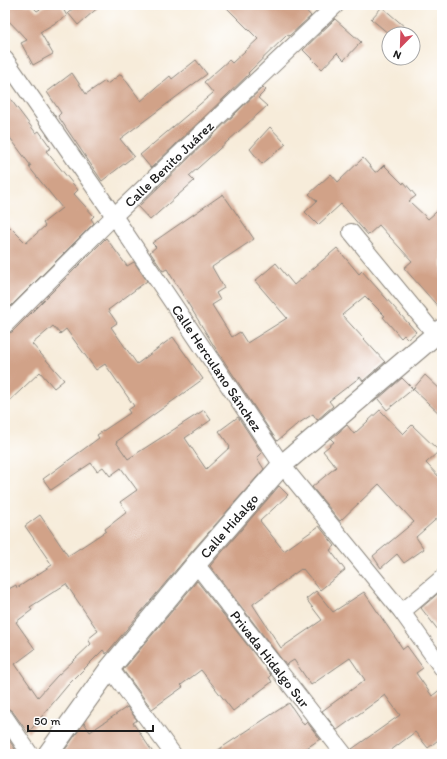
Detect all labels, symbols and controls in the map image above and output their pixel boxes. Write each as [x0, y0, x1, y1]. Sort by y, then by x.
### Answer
north arrow [381, 26, 421, 66]
text: N [391, 47, 403, 62]
street label: Calle Benito Juárez [121, 117, 218, 211]
street label: Calle Herculano Sánchez [168, 302, 266, 435]
street label: Calle Hidalgo [197, 490, 262, 562]
street label: Privada Hidalgo Sur [226, 607, 313, 712]
scale bar [28, 707, 153, 733]
text: 50 m [34, 714, 60, 728]

